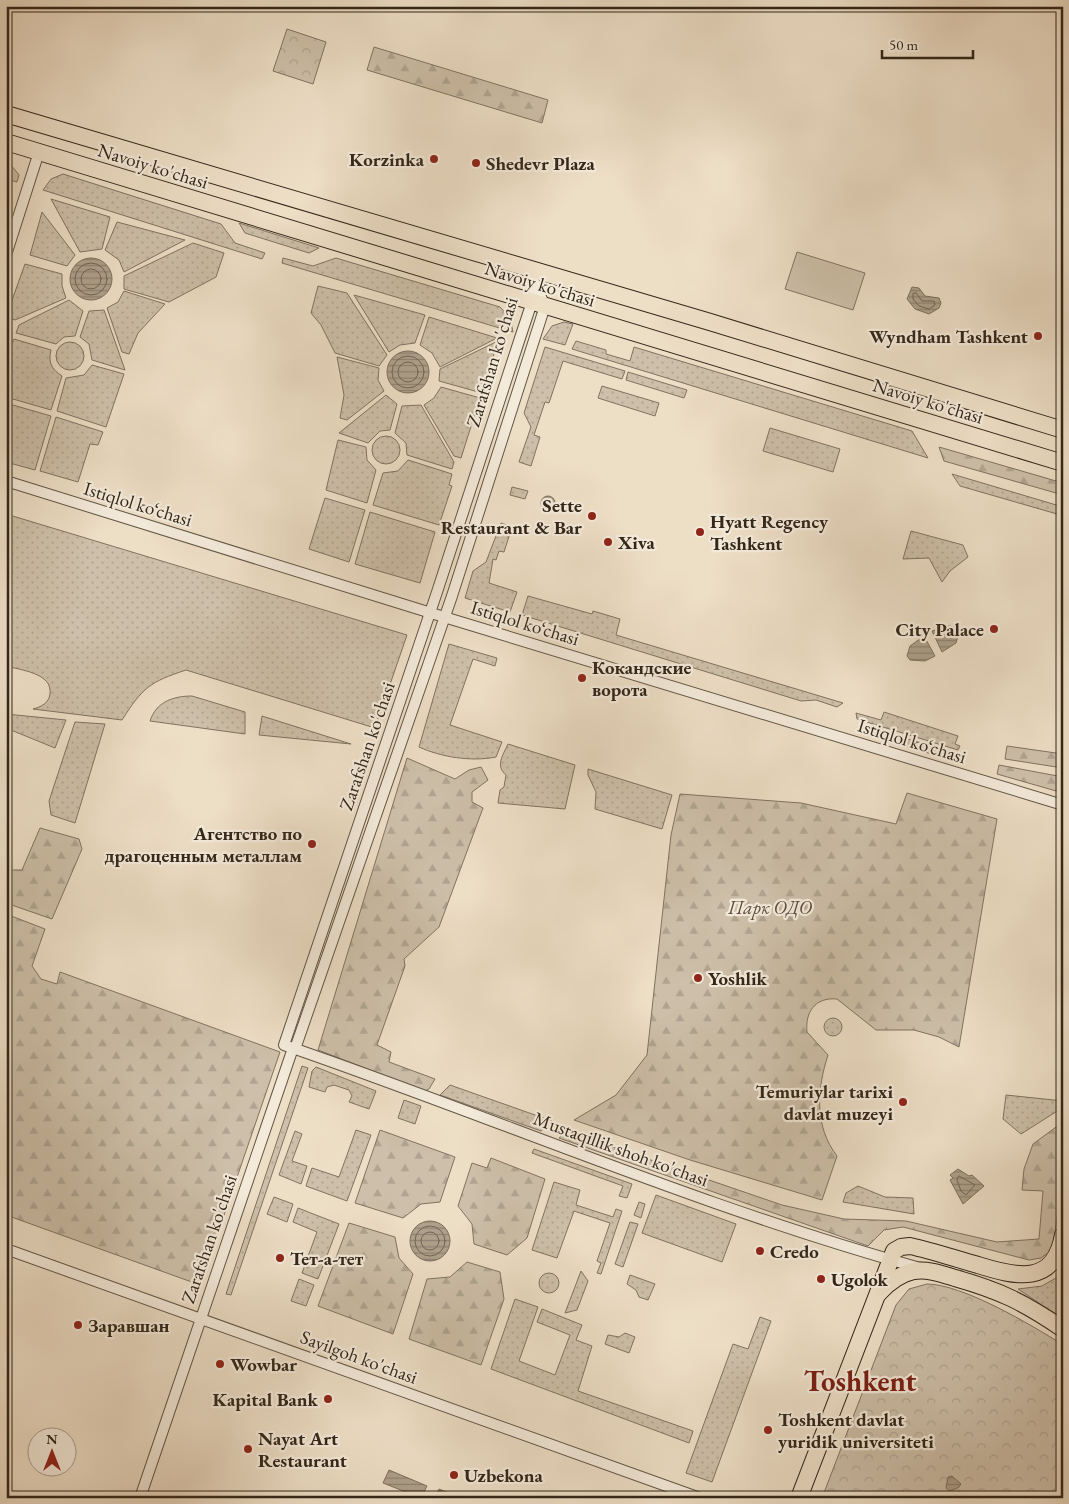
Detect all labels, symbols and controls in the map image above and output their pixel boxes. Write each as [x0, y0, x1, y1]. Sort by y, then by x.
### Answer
scale bar [882, 28, 973, 60]
text: 50 m [889, 35, 918, 54]
street label: Navoiy ko'chasi [95, 137, 212, 195]
place label: Korzinka [349, 147, 425, 172]
place label: Shedevr Plaza [486, 151, 596, 176]
marker: Korzinka [428, 153, 440, 165]
marker: Shedevr Plaza [470, 157, 482, 169]
street label: Navoiy ko'chasi [482, 255, 599, 313]
street label: Zarafshan ko'chasi [460, 294, 524, 430]
place label: Wyndham Tashkent [869, 324, 1028, 349]
marker: Wyndham Tashkent [1032, 330, 1044, 342]
street label: Navoiy ko'chasi [870, 372, 987, 430]
street label: Istiqlol ko‘chasi [81, 476, 195, 532]
place label: Sette Restaurant & Bar [441, 493, 582, 540]
place label: Hyatt Regency Tashkent [710, 509, 829, 556]
marker: Sette Restaurant & Bar [586, 510, 598, 522]
marker: Hyatt Regency Tashkent [694, 526, 706, 538]
place label: Xiva [617, 530, 656, 555]
marker: Xiva [602, 536, 614, 548]
street label: Istiqlol ko‘chasi [468, 595, 582, 651]
place label: City Palace [895, 617, 984, 642]
marker: City Palace [988, 623, 1000, 635]
place label: Кокандские ворота [592, 655, 692, 702]
marker: Кокандские ворота [576, 672, 588, 684]
street label: Zarafshan ko'chasi [333, 678, 401, 814]
street label: Istiqlol ko‘chasi [855, 713, 969, 769]
place label: Агентство по драгоценным металлам [104, 821, 302, 868]
marker: Агентство по драгоценным металлам [306, 838, 318, 850]
park label: Парк ОДО [727, 895, 813, 920]
place label: Yoshlik [708, 966, 768, 991]
marker: Yoshlik [692, 972, 704, 984]
place label: Temuriylar tarixi davlat muzeyi [755, 1079, 893, 1126]
marker: Temuriylar tarixi davlat muzeyi [897, 1096, 909, 1108]
street label: Mustaqillik shoh ko'chasi [530, 1106, 712, 1192]
street label: Zarafshan ko'chasi [175, 1171, 243, 1307]
place label: Credo [770, 1239, 819, 1264]
marker: Credo [754, 1245, 766, 1257]
place label: Тет-а-тет [290, 1246, 364, 1271]
marker: Тет-а-тет [274, 1252, 286, 1264]
place label: Ugolok [831, 1267, 889, 1292]
marker: Ugolok [815, 1273, 827, 1285]
place label: Заравшан [88, 1313, 170, 1338]
marker: Заравшан [72, 1319, 84, 1331]
street label: Sayilgoh ko'chasi [297, 1324, 421, 1390]
place label: Wowbar [230, 1352, 297, 1377]
marker: Wowbar [214, 1358, 226, 1370]
district label: Toshkent [804, 1362, 916, 1400]
place label: Kapital Bank [212, 1387, 319, 1412]
marker: Kapital Bank [322, 1393, 334, 1405]
place label: Toshkent davlat yuridik universiteti [778, 1407, 934, 1454]
marker: Toshkent davlat yuridik universiteti [762, 1424, 774, 1436]
north arrow [28, 1426, 78, 1476]
place label: Nayat Art Restaurant [258, 1426, 347, 1473]
text: N [46, 1430, 58, 1448]
marker: Nayat Art Restaurant [242, 1443, 254, 1455]
place label: Uzbekona [464, 1463, 543, 1488]
marker: Uzbekona [448, 1469, 460, 1481]

